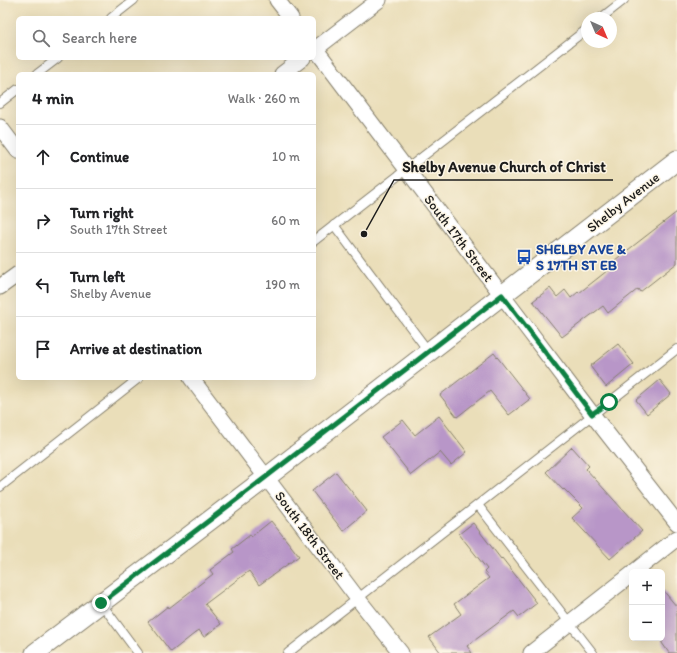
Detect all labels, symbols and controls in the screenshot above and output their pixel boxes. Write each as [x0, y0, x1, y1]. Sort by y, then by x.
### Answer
north arrow [581, 12, 617, 48]
search box [16, 16, 316, 60]
icon: search [30, 27, 52, 49]
text: Search here [62, 29, 137, 47]
text: 4 min [32, 88, 74, 108]
text: Walk · 260 m [228, 91, 300, 106]
icon: ahead [32, 146, 54, 168]
text: Continue [70, 148, 129, 166]
text: 10 m [272, 149, 300, 164]
callout: Shelby Avenue Church of Christ [394, 153, 613, 180]
text: Shelby Avenue Church of Christ [402, 158, 606, 177]
street label: Shelby Avenue [584, 169, 663, 236]
street label: South 17th Street [420, 191, 497, 285]
text: Turn right [70, 204, 134, 222]
icon: right [32, 210, 54, 232]
text: 60 m [271, 213, 300, 228]
text: South 17th Street [70, 222, 167, 237]
place label: SHELBY AVE & S 17TH ST EB [536, 241, 627, 274]
bus stop icon: SHELBY AVE & S 17TH ST EB [515, 248, 533, 266]
text: Turn left [70, 268, 125, 286]
icon: left [32, 274, 54, 296]
text: 190 m [265, 277, 300, 292]
text: Shelby Avenue [70, 286, 151, 301]
icon: arrive [32, 338, 54, 360]
text: Arrive at destination [70, 340, 202, 358]
route start [600, 393, 618, 411]
street label: South 18th Street [271, 488, 348, 583]
map controls [629, 569, 665, 641]
button: + [629, 569, 665, 605]
route end [92, 594, 110, 612]
button: − [629, 605, 665, 641]

